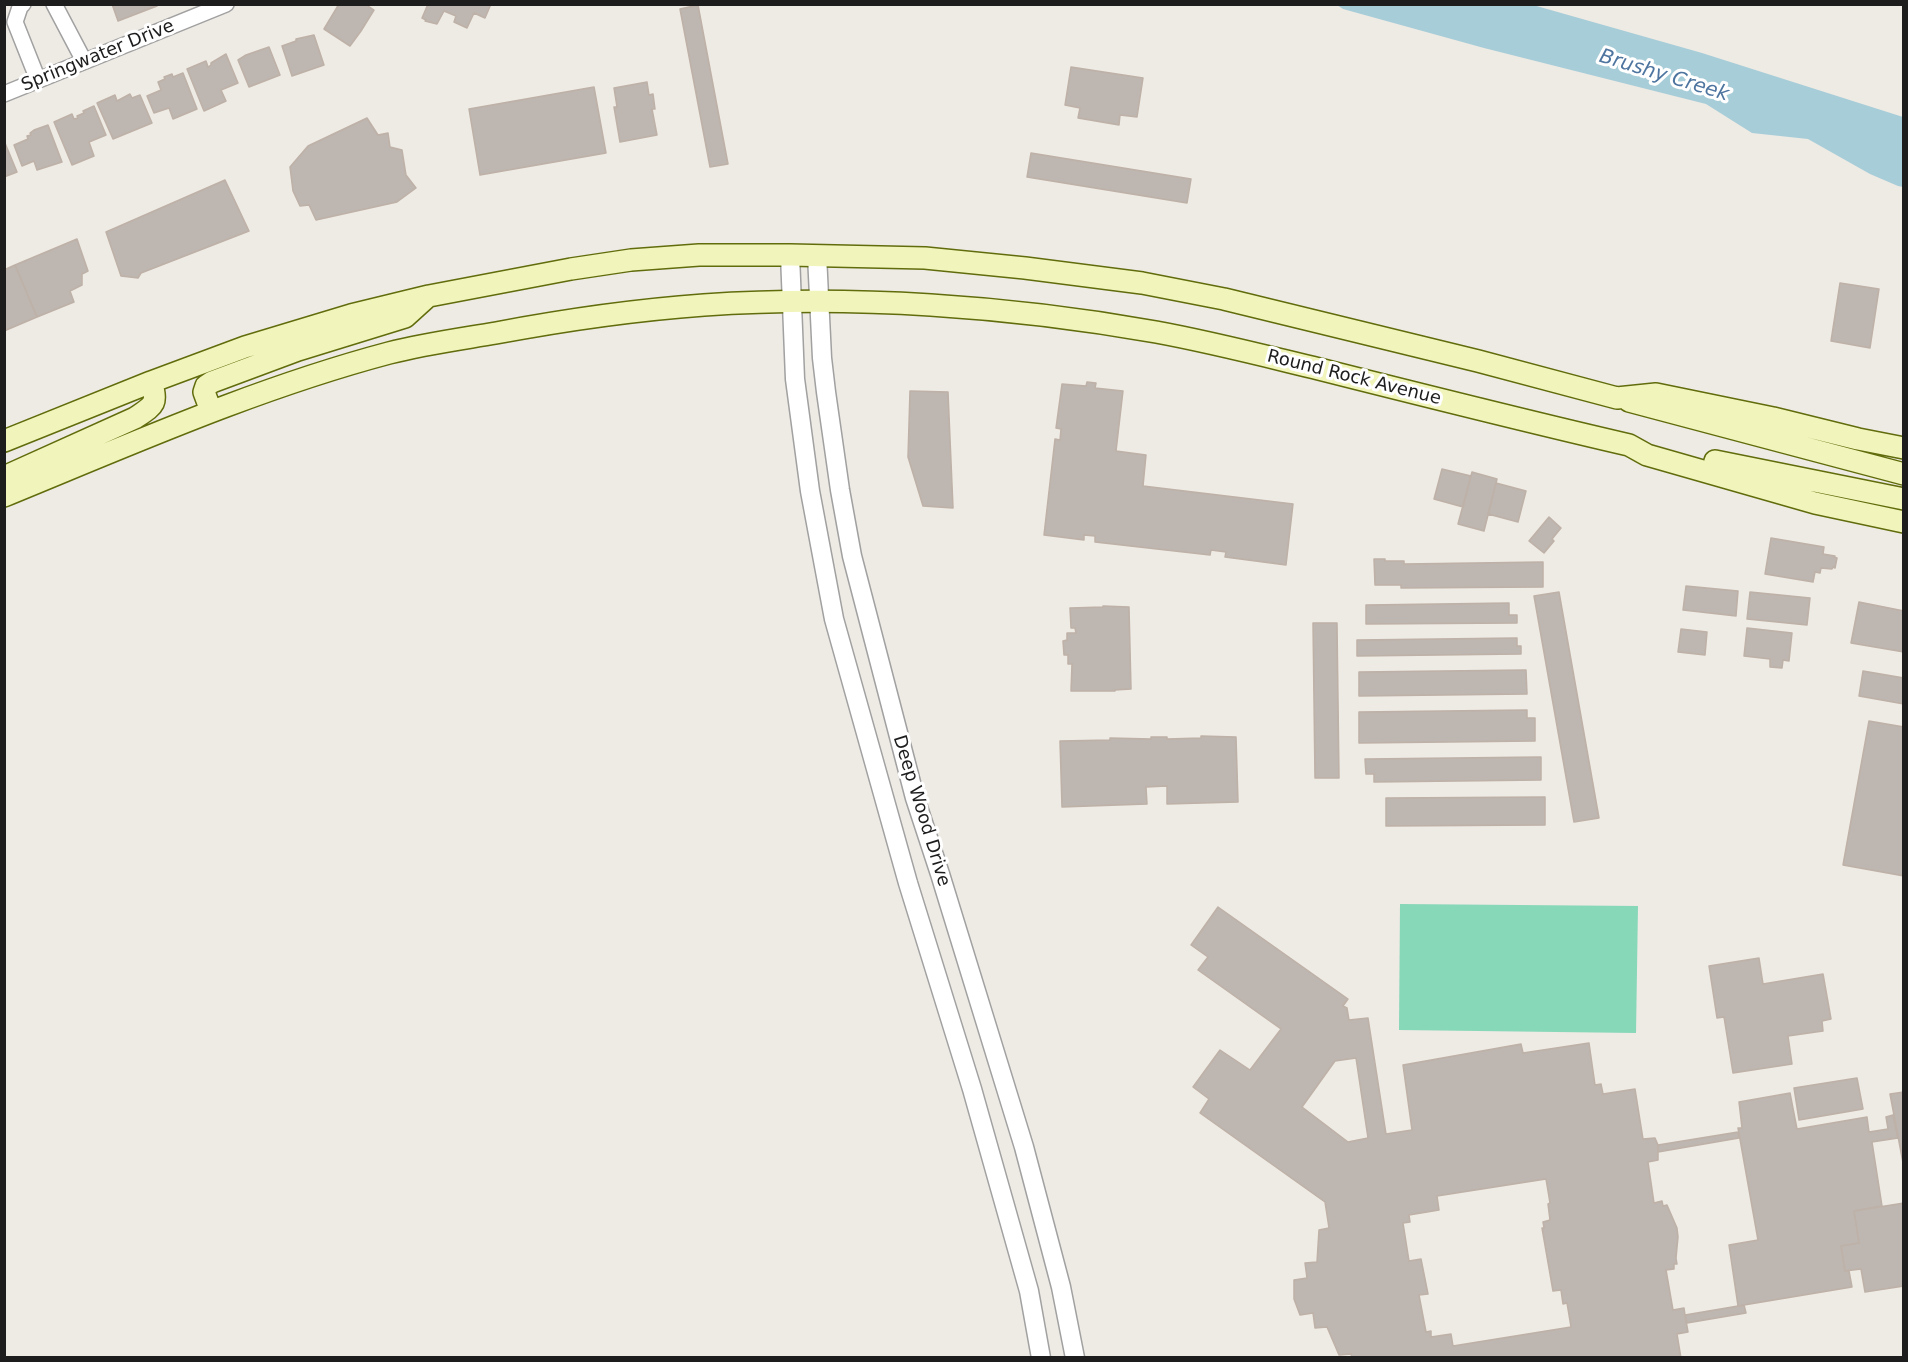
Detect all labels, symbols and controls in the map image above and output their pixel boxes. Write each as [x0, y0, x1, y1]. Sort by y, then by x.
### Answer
street label: Springwater Drive [18, 15, 178, 97]
water label: Brushy Creek [1596, 45, 1732, 107]
street label: Round Rock Avenue [1265, 346, 1443, 410]
street label: Deep Wood Drive [888, 733, 954, 889]

